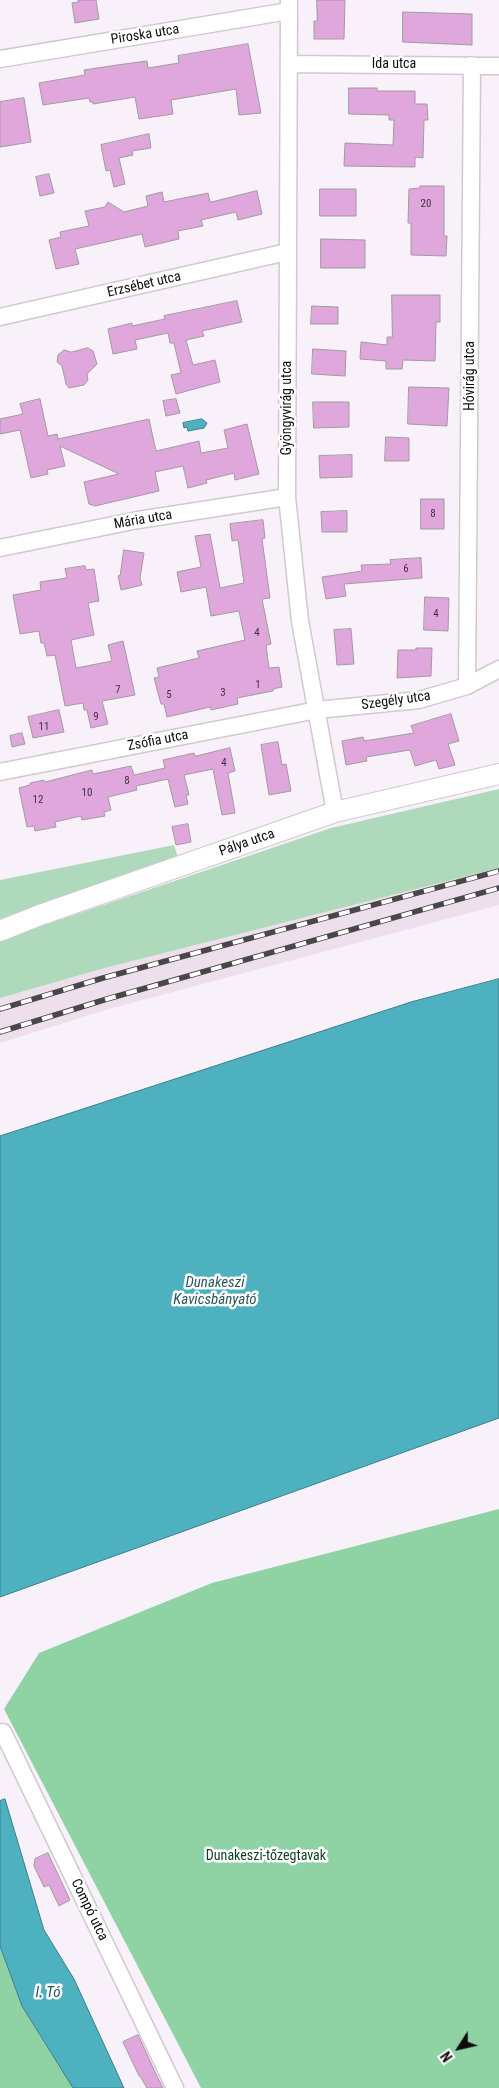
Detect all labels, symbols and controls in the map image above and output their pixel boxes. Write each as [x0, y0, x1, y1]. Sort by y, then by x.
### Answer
street label: Piroska utca [110, 21, 180, 49]
street label: Ida utca [372, 56, 416, 72]
house number: 20 [421, 197, 431, 211]
street label: Erzsébet utca [105, 268, 183, 302]
street label: Hóvirág utca [462, 341, 478, 411]
street label: Gyöngyvirág utca [279, 361, 295, 455]
street label: Mária utca [113, 507, 173, 533]
house number: 8 [430, 507, 436, 521]
house number: 6 [403, 562, 409, 576]
house number: 4 [433, 607, 439, 621]
house number: 4 [254, 626, 260, 640]
house number: 1 [255, 678, 261, 692]
house number: 7 [115, 683, 121, 697]
house number: 3 [220, 686, 226, 700]
house number: 5 [166, 688, 172, 702]
street label: Szegély utca [360, 688, 432, 714]
house number: 9 [93, 710, 99, 724]
house number: 11 [39, 720, 49, 734]
street label: Zsófia utca [126, 727, 190, 755]
house number: 4 [221, 756, 227, 770]
house number: 8 [124, 774, 130, 788]
house number: 10 [82, 786, 92, 800]
house number: 12 [33, 793, 43, 807]
street label: Pálya utca [217, 826, 277, 860]
water label: Dunakeszi Kavicsbányató [173, 1274, 257, 1309]
park label: Dunakeszi-tőzegtavak [206, 1848, 326, 1864]
street label: Compó utca [67, 1876, 111, 1944]
water label: I. Tó [35, 1984, 61, 2002]
north arrow [434, 2023, 484, 2073]
text: N [438, 2049, 456, 2065]

